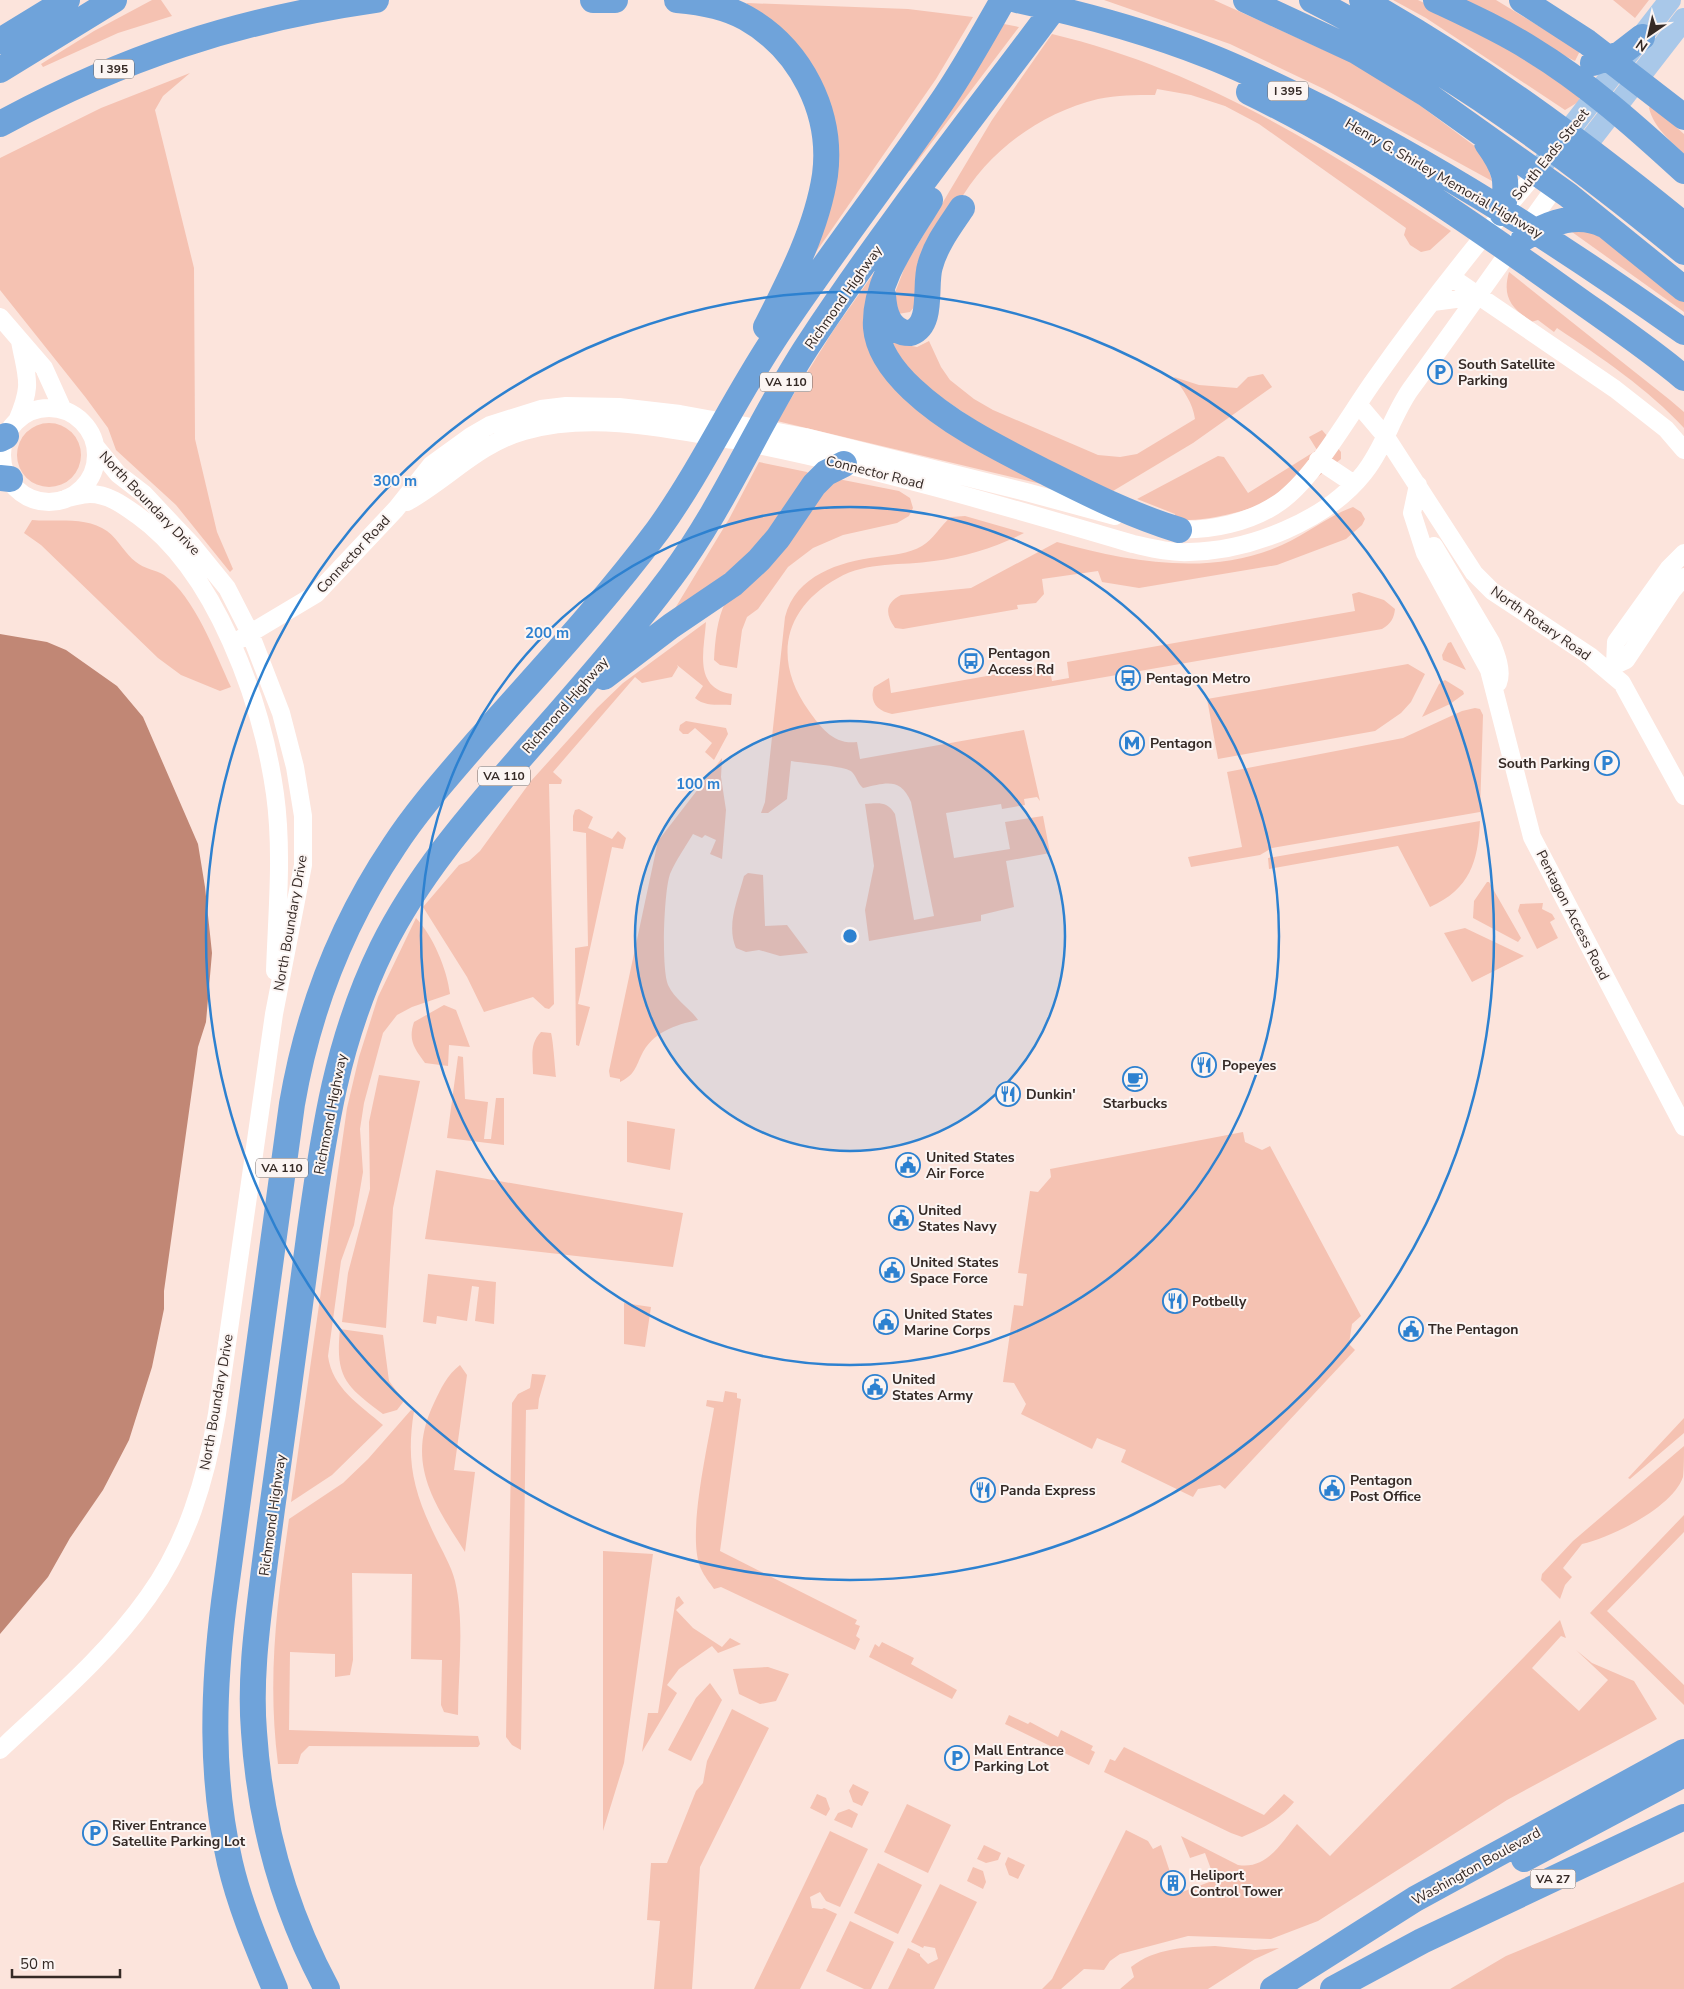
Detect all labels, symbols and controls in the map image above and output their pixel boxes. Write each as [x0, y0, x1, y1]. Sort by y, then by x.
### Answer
north arrow [1624, 10, 1674, 60]
text: N [1632, 35, 1652, 56]
road number: I 395 [94, 60, 134, 78]
road number: I 395 [1268, 82, 1308, 100]
street label: South Eads Street [1507, 104, 1593, 204]
street label: Henry G. Shirley Memorial Highway [1342, 114, 1547, 243]
street label: Richmond Highway [800, 241, 887, 353]
place label: South Satellite Parking [1458, 355, 1556, 390]
parking icon: South Satellite Parking [1427, 359, 1453, 385]
road number: VA 110 [760, 372, 812, 392]
street label: North Boundary Drive [95, 447, 204, 560]
street label: Connector Road [824, 451, 926, 494]
text: 300 m [373, 471, 417, 491]
street label: Connector Road [312, 511, 395, 598]
street label: North Rotary Road [1487, 582, 1594, 665]
text: 200 m [525, 623, 569, 643]
place label: Pentagon Access Rd [988, 644, 1054, 679]
bus stop icon: Pentagon Access Rd [958, 648, 984, 674]
street label: Richmond Highway [518, 652, 613, 758]
bus stop icon: Pentagon Metro [1115, 665, 1141, 691]
place label: Pentagon Metro [1146, 669, 1251, 688]
metro station icon: Pentagon [1119, 730, 1145, 756]
place label: Pentagon [1150, 734, 1212, 753]
parking icon: South Parking [1594, 750, 1620, 776]
place label: South Parking [1498, 754, 1590, 773]
road number: VA 110 [478, 766, 530, 786]
text: 100 m [676, 774, 720, 794]
street label: Pentagon Access Road [1531, 847, 1614, 984]
street label: North Boundary Drive [269, 853, 312, 993]
centre of rings [841, 927, 859, 945]
street label: Richmond Highway [309, 1051, 352, 1176]
restaurant icon: Popeyes [1191, 1052, 1217, 1078]
place label: Popeyes [1222, 1056, 1277, 1075]
cafe icon: Starbucks [1122, 1066, 1148, 1092]
restaurant icon: Dunkin' [995, 1081, 1021, 1107]
place label: Dunkin' [1026, 1085, 1076, 1104]
place label: Starbucks [1103, 1094, 1167, 1113]
place label: United States Air Force [926, 1148, 1015, 1183]
public building icon: United States Air Force [895, 1152, 921, 1178]
road number: VA 110 [256, 1158, 308, 1178]
place label: United States Navy [918, 1201, 997, 1236]
public building icon: United States Navy [888, 1205, 914, 1231]
place label: United States Space Force [910, 1253, 999, 1288]
public building icon: United States Space Force [879, 1257, 905, 1283]
restaurant icon: Potbelly [1162, 1288, 1188, 1314]
place label: Potbelly [1192, 1292, 1247, 1311]
place label: United States Marine Corps [904, 1305, 993, 1340]
public building icon: United States Marine Corps [873, 1309, 899, 1335]
public building icon: The Pentagon [1398, 1316, 1424, 1342]
place label: The Pentagon [1428, 1320, 1519, 1339]
street label: North Boundary Drive [195, 1332, 238, 1472]
place label: United States Army [892, 1370, 973, 1405]
public building icon: United States Army [862, 1374, 888, 1400]
street label: Richmond Highway [255, 1452, 291, 1577]
place label: Pentagon Post Office [1350, 1471, 1422, 1506]
public building icon: Pentagon Post Office [1319, 1475, 1345, 1501]
restaurant icon: Panda Express [970, 1477, 996, 1503]
place label: Panda Express [1000, 1481, 1096, 1500]
place label: Mall Entrance Parking Lot [974, 1741, 1064, 1776]
parking icon: Mall Entrance Parking Lot [944, 1745, 970, 1771]
place label: River Entrance Satellite Parking Lot [112, 1816, 246, 1851]
parking icon: River Entrance Satellite Parking Lot [82, 1820, 108, 1846]
street label: Washington Boulevard [1408, 1823, 1544, 1910]
place label: Heliport Control Tower [1190, 1866, 1283, 1901]
building icon: Heliport Control Tower [1160, 1870, 1186, 1896]
road number: VA 27 [1530, 1870, 1576, 1888]
scale bar [12, 1946, 120, 1978]
text: 50 m [20, 1954, 55, 1974]

